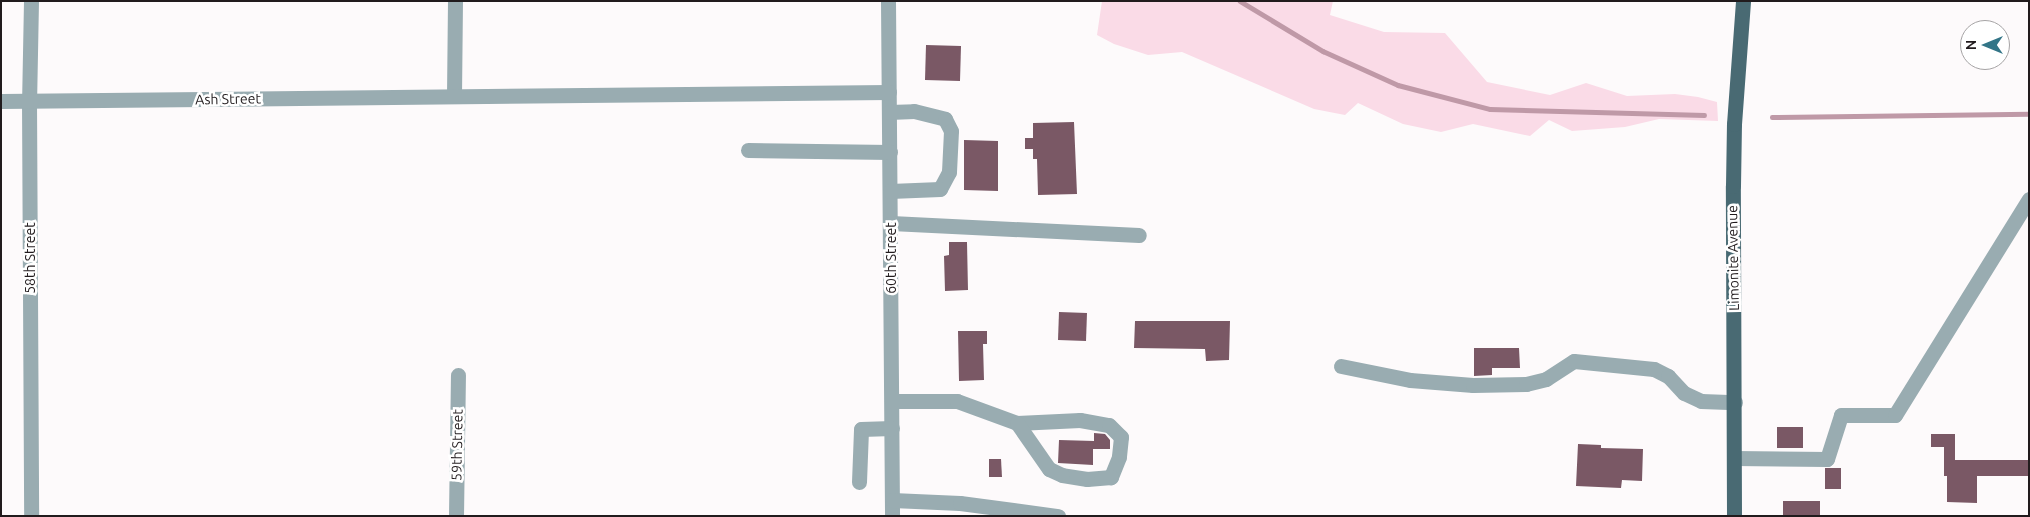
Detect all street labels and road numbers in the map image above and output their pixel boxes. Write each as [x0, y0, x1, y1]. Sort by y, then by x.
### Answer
street label: Ash Street [195, 90, 261, 108]
street label: Limonite Avenue [1724, 205, 1742, 311]
street label: 58th Street [22, 222, 38, 294]
street label: 60th Street [883, 222, 899, 294]
street label: 59th Street [448, 409, 466, 481]

